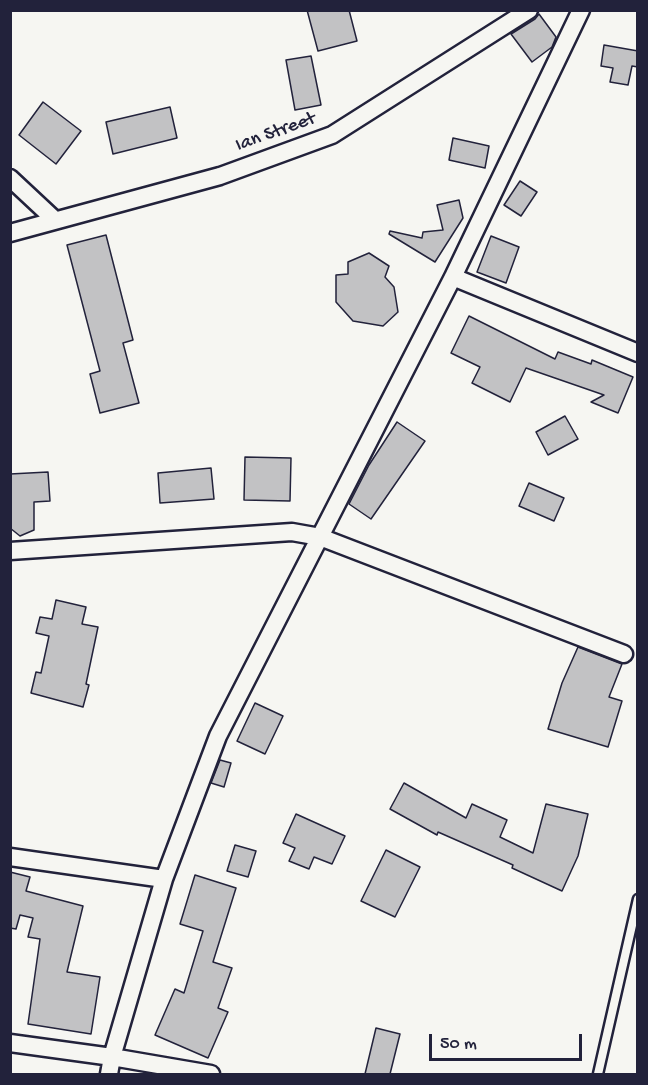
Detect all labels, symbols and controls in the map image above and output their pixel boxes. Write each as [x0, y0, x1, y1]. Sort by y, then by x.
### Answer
street label: Ian Street [233, 107, 319, 159]
scale bar [432, 1022, 585, 1060]
text: 50 m [440, 1034, 477, 1055]

